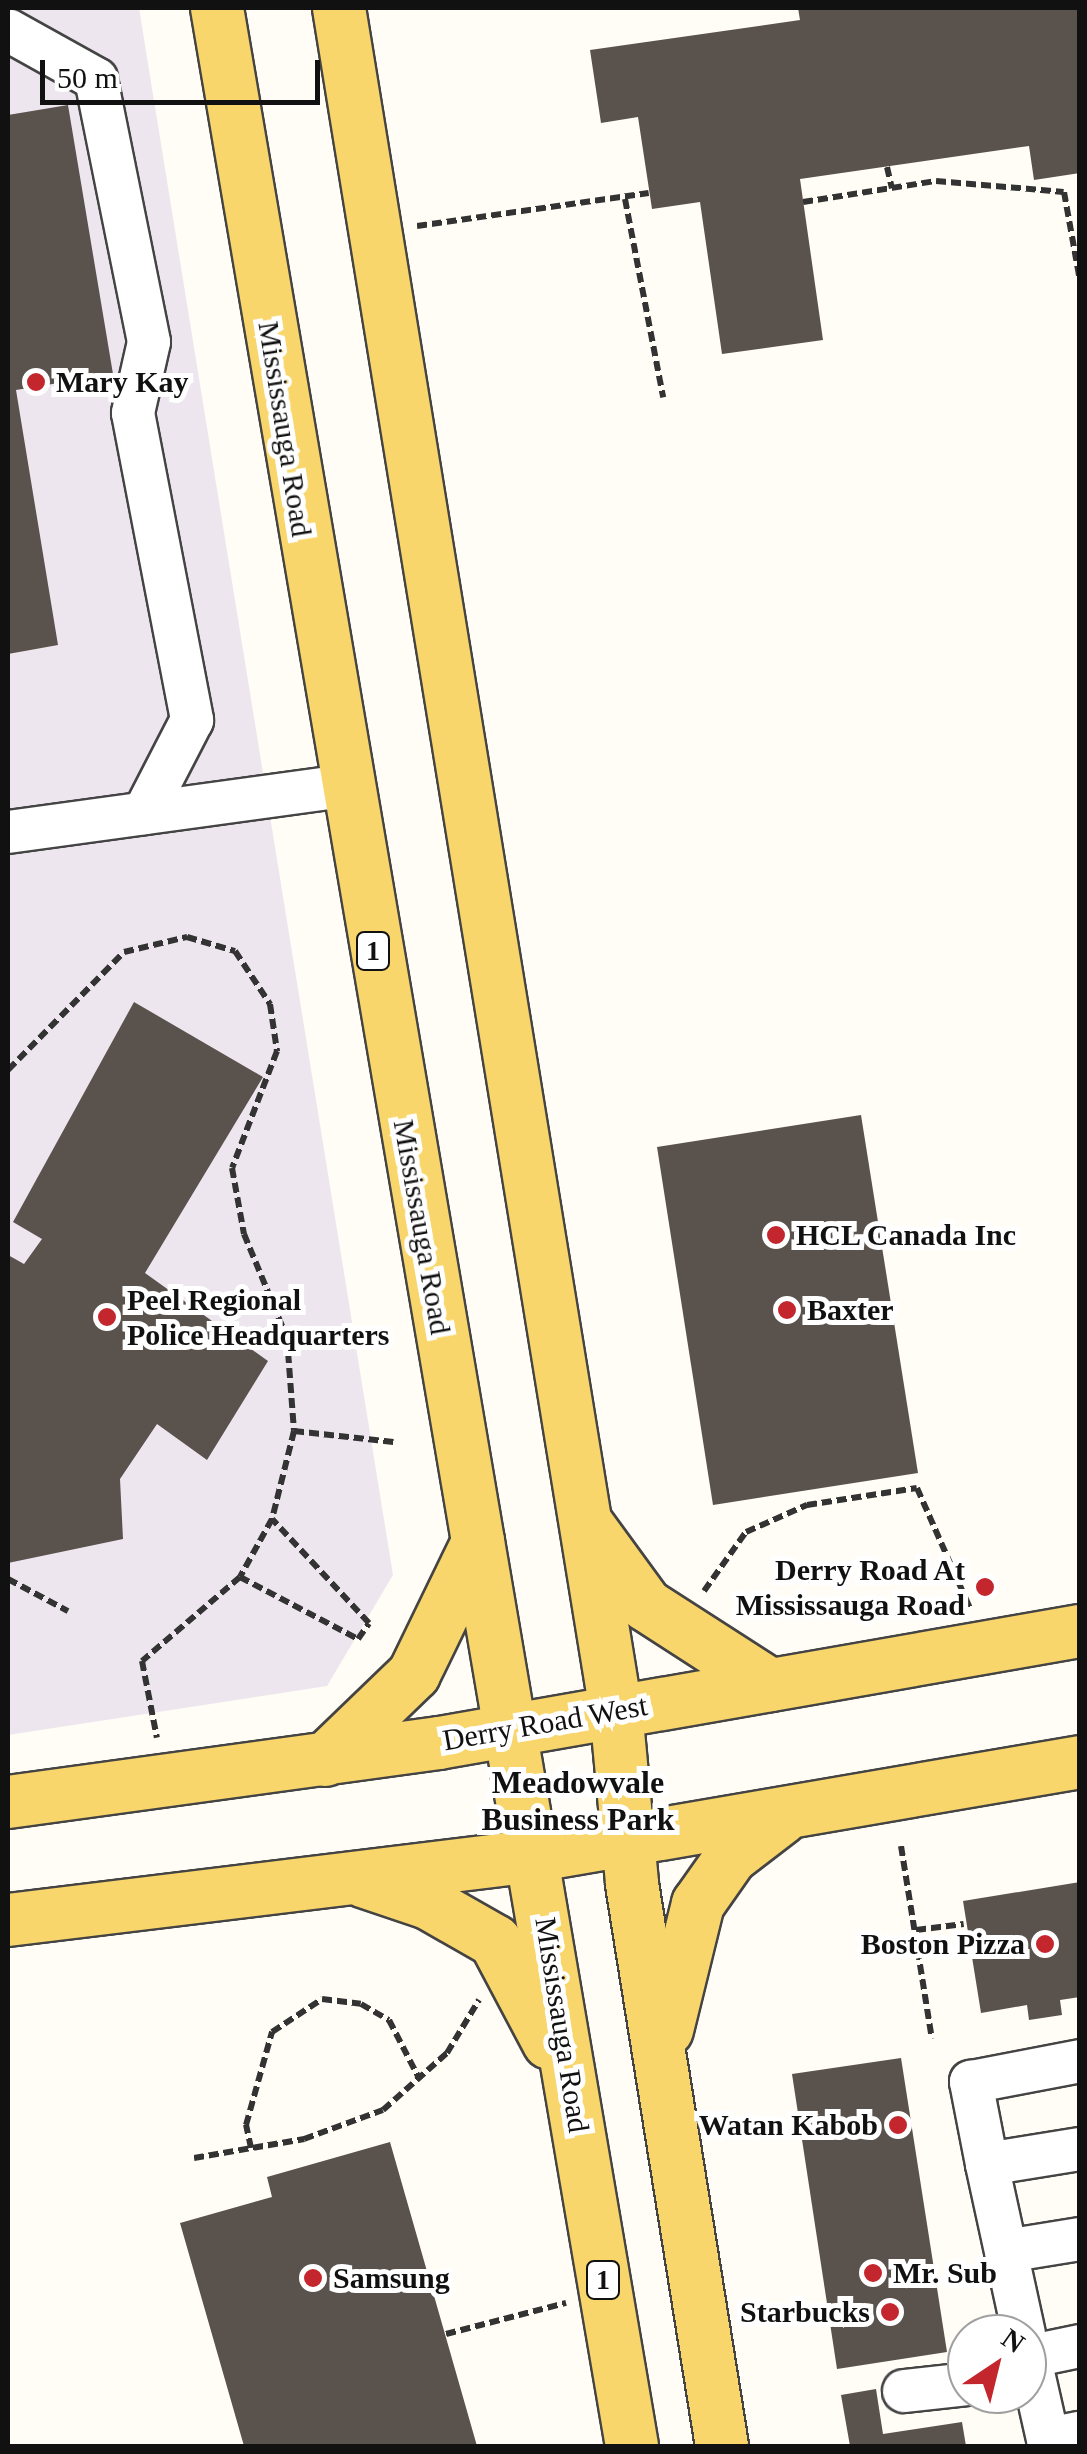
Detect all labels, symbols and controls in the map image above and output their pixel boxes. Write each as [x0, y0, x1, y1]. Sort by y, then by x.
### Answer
scale bar [45, 40, 325, 102]
text: 50 m [57, 61, 118, 94]
street label: Mississauga Road [250, 319, 320, 539]
place label: Mary Kay [56, 364, 188, 400]
marker: Mary Kay [25, 371, 47, 393]
road number: 1 [356, 928, 390, 974]
street label: Mississauga Road [385, 1117, 459, 1337]
place label: HCL Canada Inc [796, 1217, 1018, 1253]
marker: HCL Canada Inc [765, 1224, 787, 1246]
place label: Peel Regional Police Headquarters [127, 1282, 389, 1352]
place label: Baxter [807, 1292, 894, 1328]
marker: Baxter [776, 1299, 798, 1321]
marker: Peel Regional Police Headquarters [96, 1306, 118, 1328]
place label: Derry Road At Mississauga Road [736, 1552, 965, 1622]
marker: Derry Road At Mississauga Road [974, 1576, 996, 1598]
street label: Derry Road West [440, 1687, 650, 1759]
district label: Meadowvale Business Park [482, 1764, 674, 1839]
street label: Mississauga Road [527, 1915, 597, 2135]
place label: Boston Pizza [861, 1926, 1025, 1962]
marker: Boston Pizza [1034, 1933, 1056, 1955]
place label: Watan Kabob [699, 2107, 878, 2143]
marker: Watan Kabob [887, 2114, 909, 2136]
place label: Mr. Sub [893, 2255, 997, 2291]
road number: 1 [586, 2257, 620, 2303]
place label: Samsung [333, 2260, 450, 2296]
marker: Mr. Sub [862, 2262, 884, 2284]
marker: Samsung [302, 2267, 324, 2289]
place label: Starbucks [740, 2294, 870, 2330]
marker: Starbucks [879, 2301, 901, 2323]
north arrow [947, 2314, 1047, 2414]
text: N [996, 2322, 1031, 2359]

